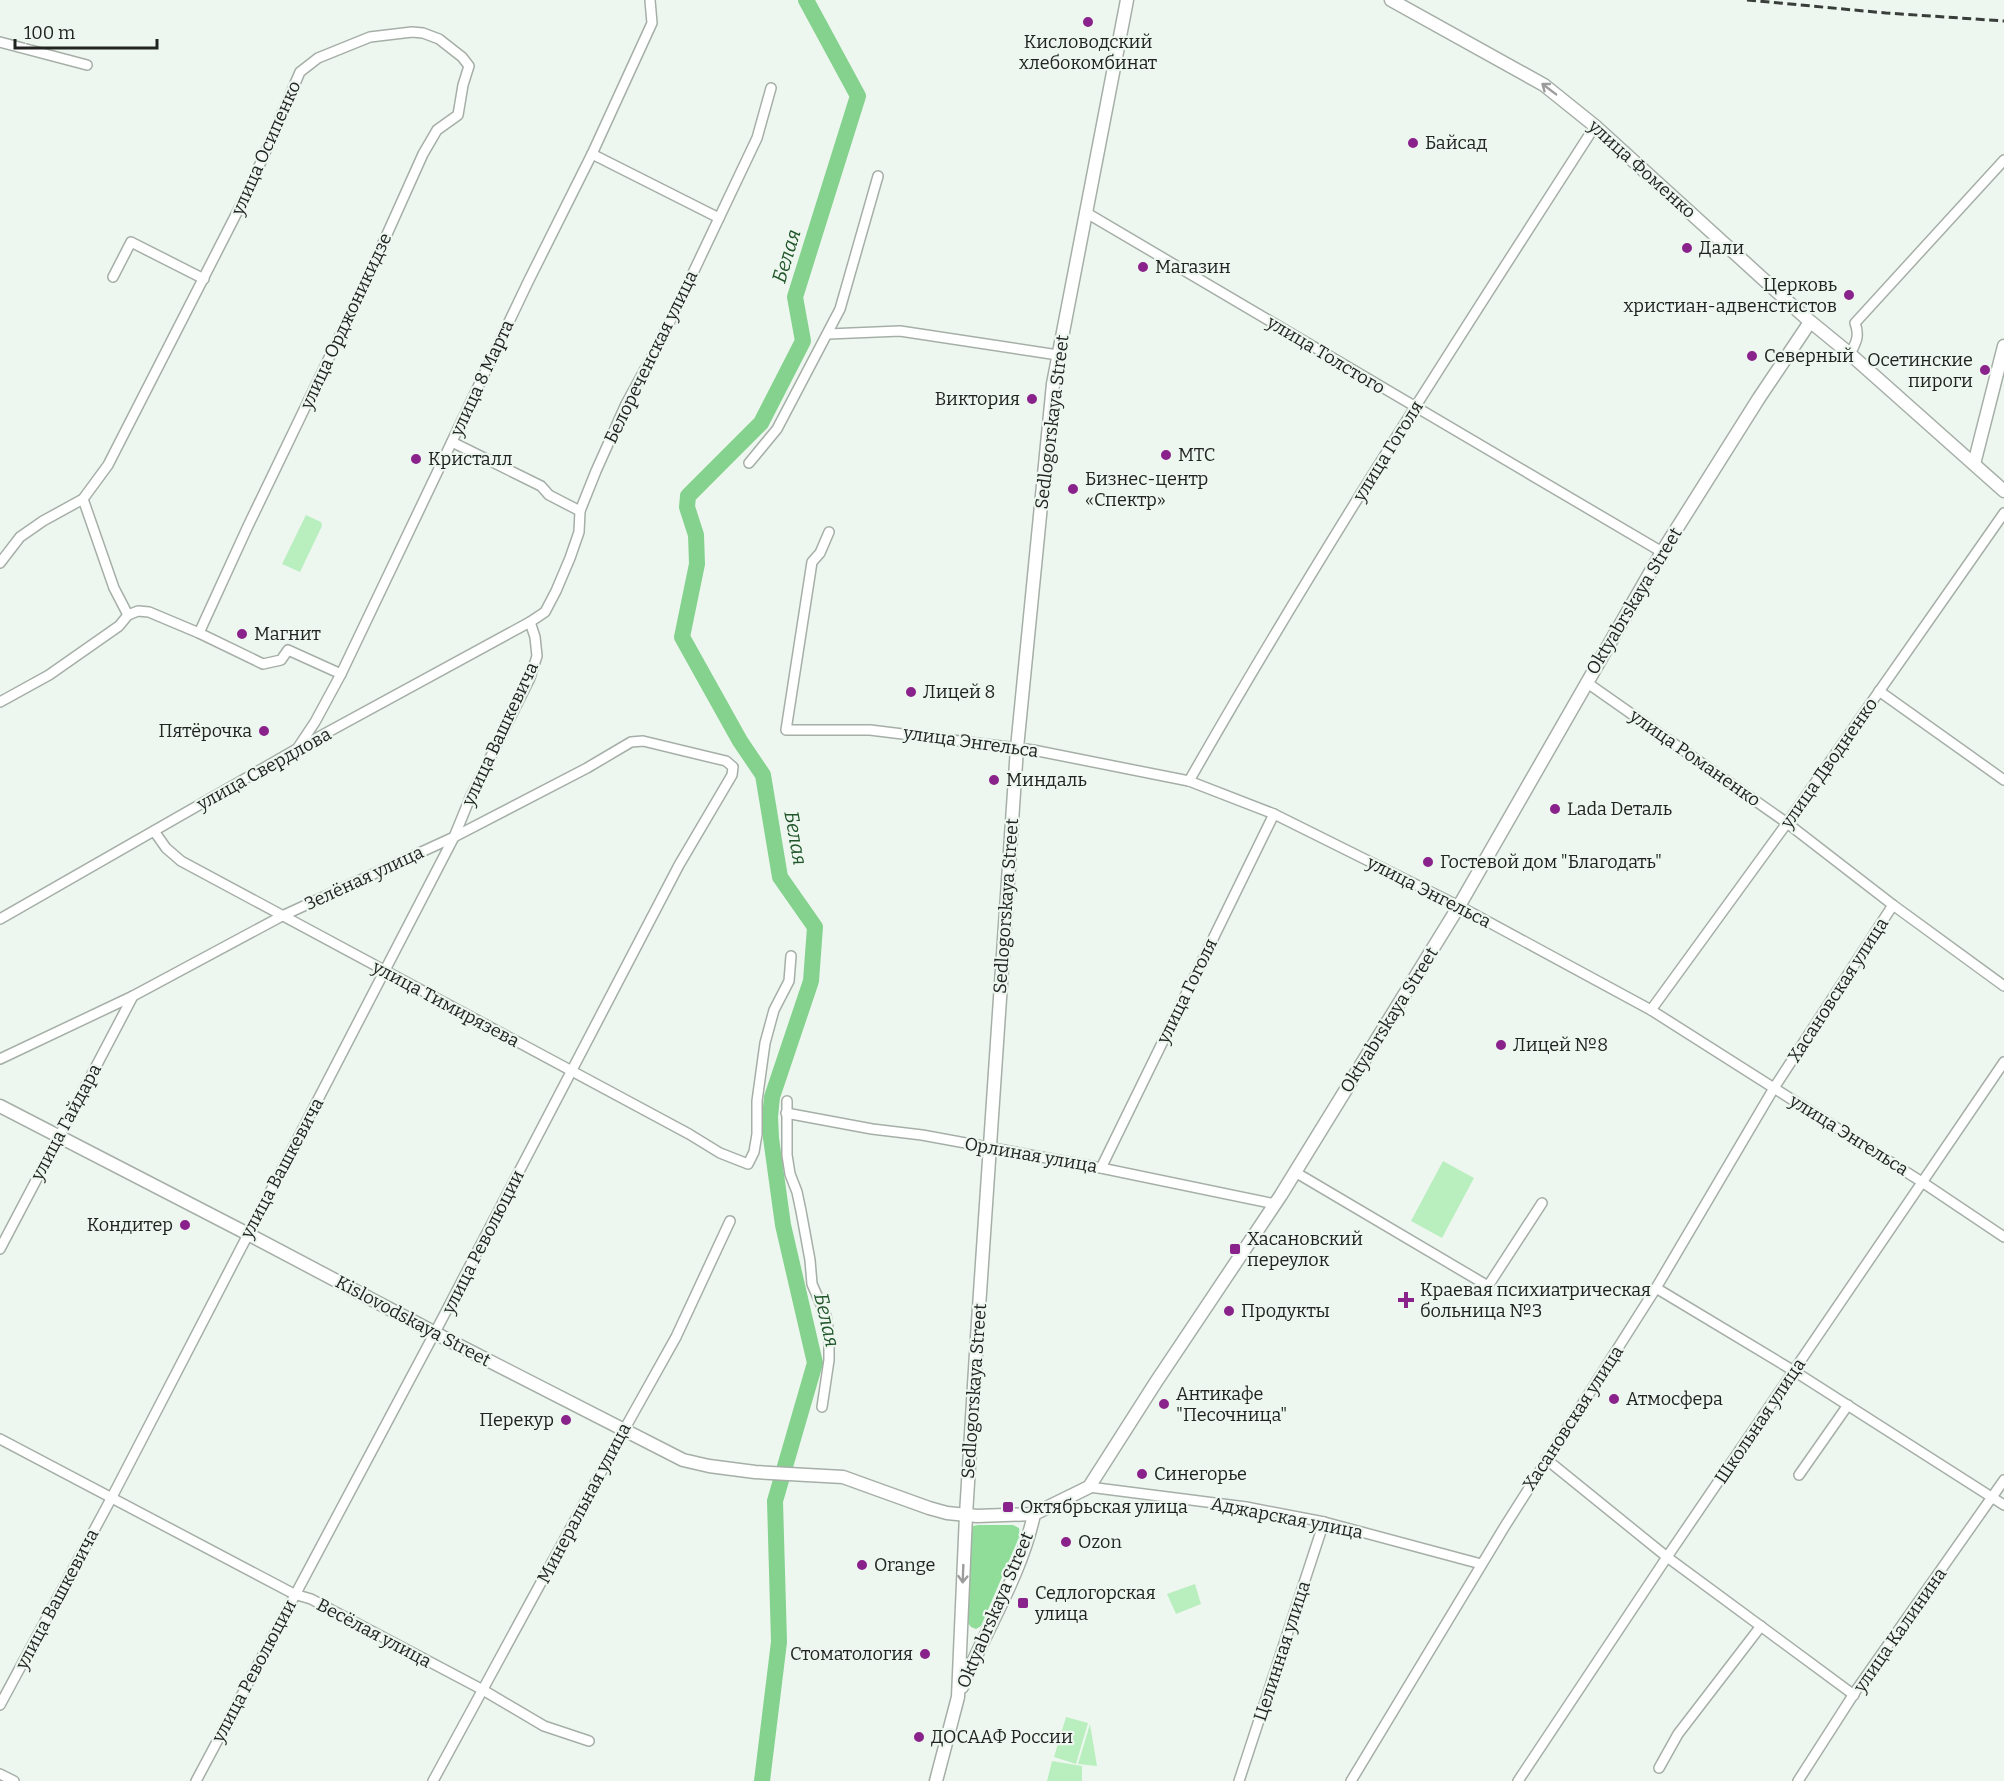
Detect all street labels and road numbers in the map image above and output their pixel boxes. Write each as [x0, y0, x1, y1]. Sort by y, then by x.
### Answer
street label: улица Осипенко [226, 77, 305, 219]
street label: улица Фоменко [1583, 114, 1700, 223]
street label: улица Орджоникидзе [295, 229, 397, 414]
street label: Белореченская улица [600, 267, 702, 447]
street label: улица Толстого [1262, 311, 1389, 399]
street label: улица 8 Марта [445, 316, 519, 440]
street label: Sedlogorskaya Street [1030, 333, 1074, 510]
street label: улица Гоголя [1348, 397, 1428, 506]
street label: Oktyabrskaya Street [1581, 523, 1687, 679]
street label: улица Вашкевича [457, 659, 543, 810]
street label: улица Дводненко [1775, 694, 1882, 833]
street label: улица Романенко [1624, 704, 1765, 811]
street label: улица Энгельса [901, 721, 1040, 762]
street label: улица Свердлова [192, 723, 335, 816]
street label: Sedlogorskaya Street [989, 817, 1023, 994]
street label: Зелёная улица [301, 841, 427, 915]
street label: улица Энгельса [1362, 851, 1495, 933]
street label: Хасановская улица [1783, 913, 1893, 1067]
street label: улица Гоголя [1152, 935, 1222, 1048]
street label: Oktyabrskaya Street [1335, 943, 1443, 1097]
street label: улица Тимирязева [368, 955, 523, 1052]
street label: улица Гайдара [26, 1060, 106, 1185]
street label: улица Энгельса [1785, 1089, 1913, 1180]
street label: улица Вашкевича [235, 1094, 328, 1243]
street label: Орлиная улица [963, 1132, 1099, 1178]
street label: улица Революции [437, 1166, 529, 1318]
street label: Kislovodskaya Street [332, 1271, 495, 1372]
street label: Sedlogorskaya Street [957, 1302, 991, 1479]
street label: Хасановская улица [1518, 1341, 1628, 1495]
street label: Школьная улица [1710, 1354, 1810, 1488]
street label: Минеральная улица [532, 1419, 636, 1587]
street label: Аджарская улица [1209, 1492, 1365, 1544]
street label: улица Вашкевича [10, 1525, 103, 1674]
street label: Oktyabrskaya Street [952, 1528, 1038, 1691]
street label: улица Калинина [1848, 1563, 1951, 1697]
street label: Целинная улица [1249, 1578, 1315, 1724]
street label: Весёлая улица [313, 1594, 435, 1673]
street label: улица Революции [207, 1596, 301, 1747]

